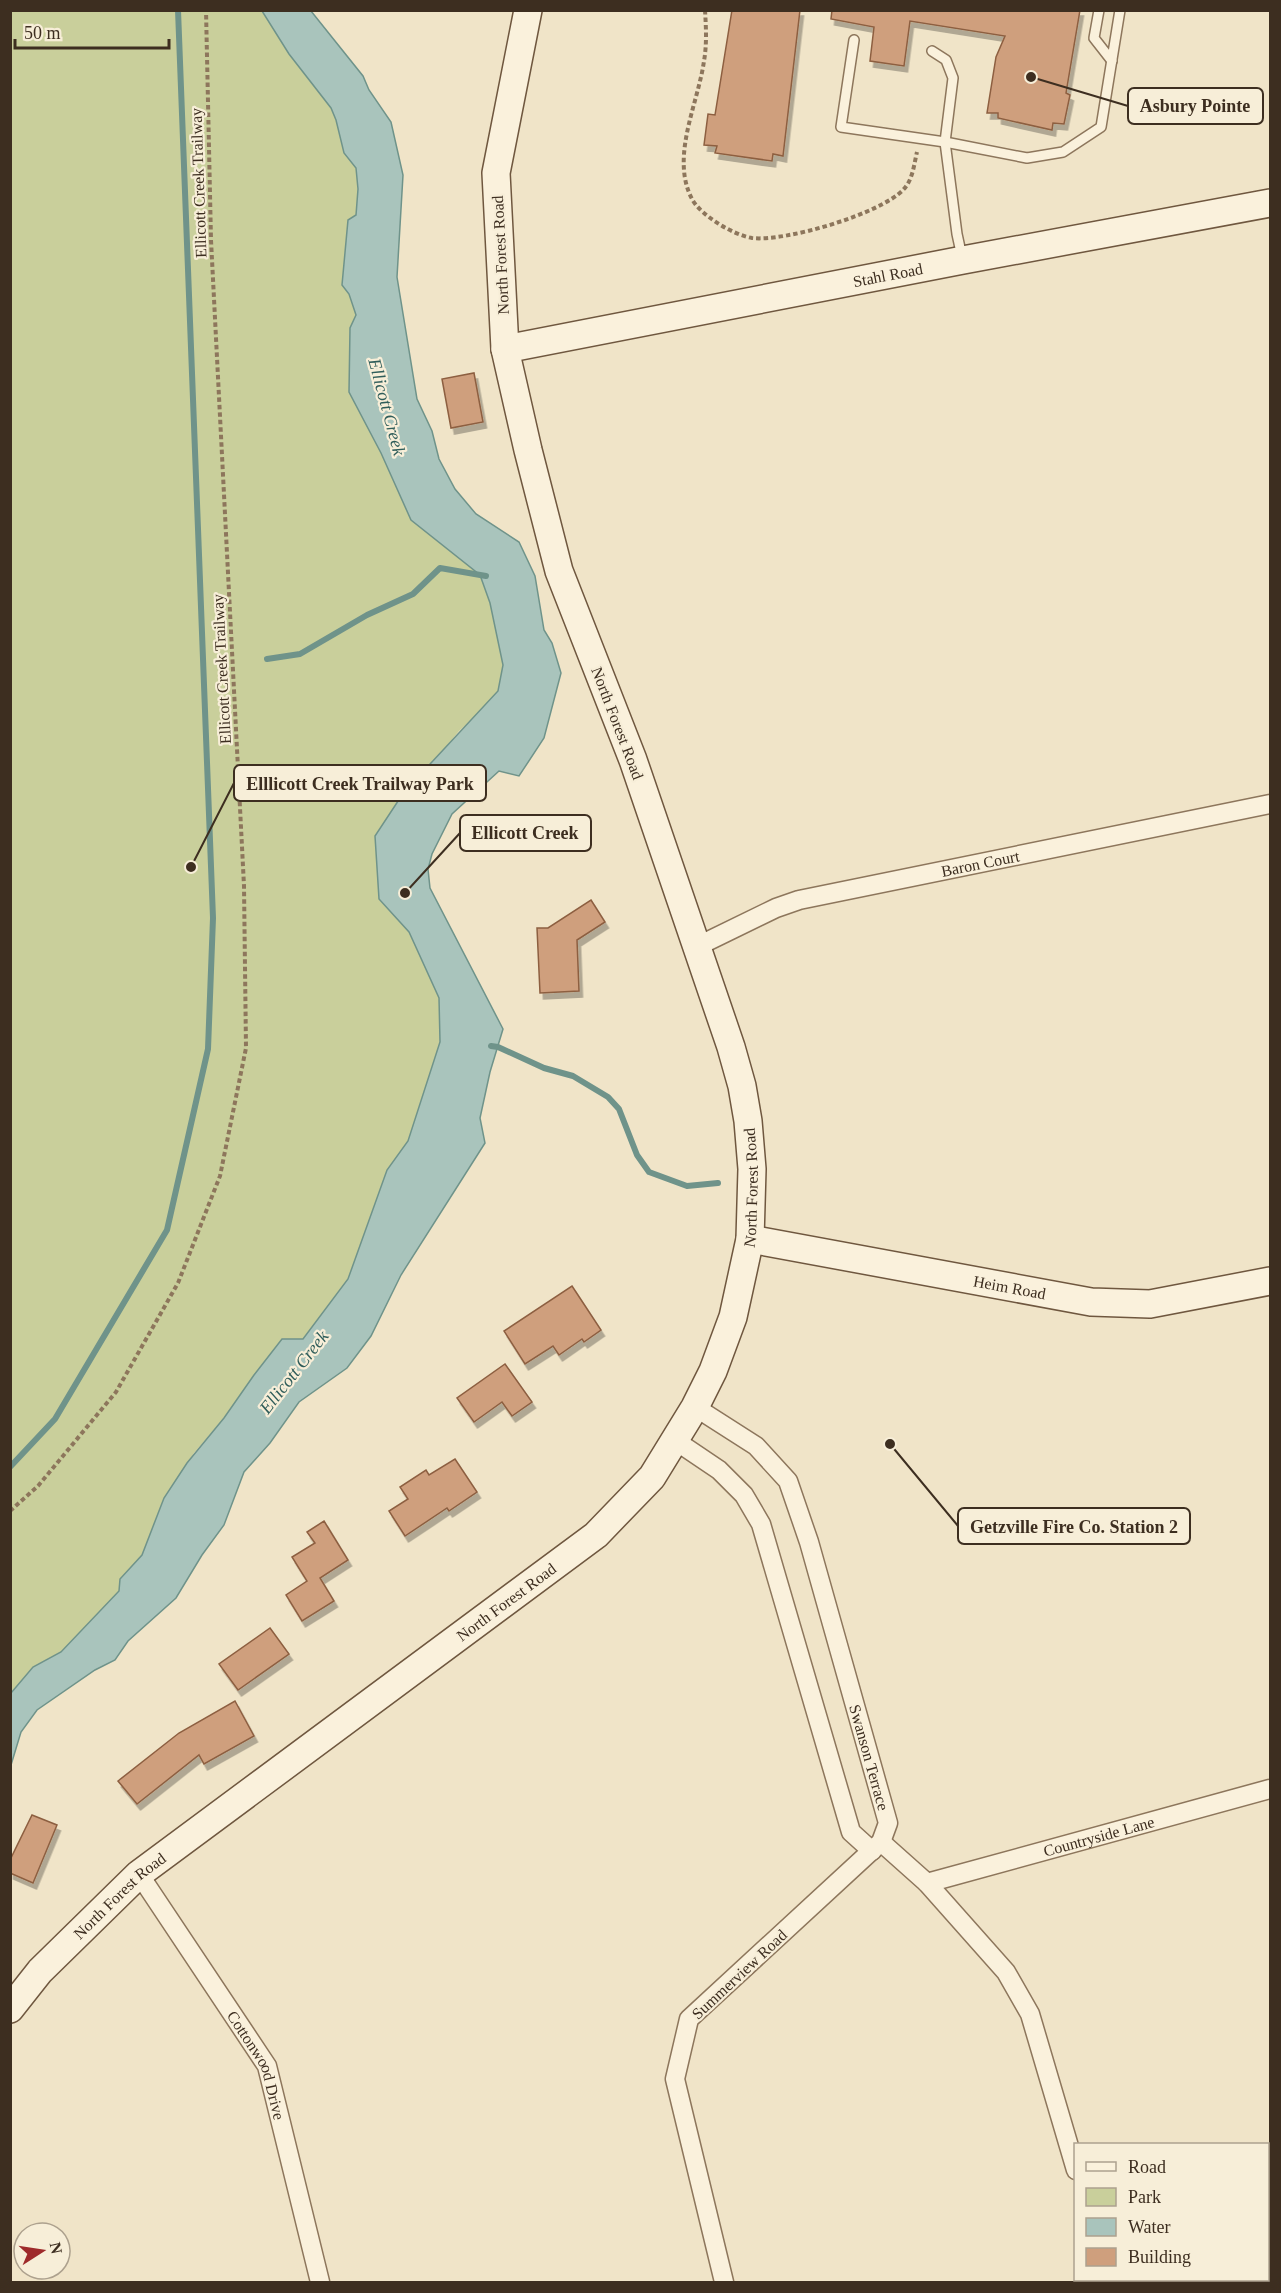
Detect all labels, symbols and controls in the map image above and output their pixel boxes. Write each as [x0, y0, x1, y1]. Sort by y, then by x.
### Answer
scale bar [15, 12, 170, 50]
text: 50 m [24, 23, 61, 43]
callout: Asbury Pointe [1128, 88, 1263, 124]
text: Asbury Pointe [1140, 96, 1250, 116]
street label: Ellicott Creek Trailway [187, 108, 211, 258]
street label: North Forest Road [489, 195, 512, 315]
street label: Stahl Road [852, 260, 924, 290]
water label: Ellicott Creek [364, 355, 410, 459]
street label: Ellicott Creek Trailway [209, 593, 235, 744]
street label: North Forest Road [588, 665, 647, 782]
callout: Elllicott Creek Trailway Park [234, 765, 486, 801]
text: Elllicott Creek Trailway Park [246, 774, 474, 794]
callout: Ellicott Creek [460, 815, 591, 851]
text: Ellicott Creek [471, 823, 579, 843]
street label: Baron Court [940, 847, 1021, 880]
street label: North Forest Road [740, 1127, 761, 1249]
street label: Heim Road [972, 1272, 1047, 1302]
water label: Ellicott Creek [255, 1326, 333, 1418]
callout: Getzville Fire Co. Station 2 [958, 1508, 1190, 1544]
text: Getzville Fire Co. Station 2 [970, 1517, 1178, 1537]
street label: North Forest Road [453, 1560, 559, 1644]
street label: Swanson Terrace [846, 1703, 892, 1812]
street label: Countryside Lane [1041, 1813, 1156, 1860]
street label: North Forest Road [70, 1849, 169, 1942]
street label: Summerview Road [689, 1926, 790, 2023]
street label: Cottonwood Drive [224, 2008, 288, 2122]
legend [1074, 2143, 1269, 2281]
text: Road [1128, 2157, 1166, 2177]
text: Park [1128, 2187, 1161, 2207]
text: Water [1128, 2217, 1171, 2237]
north arrow [12, 2221, 72, 2281]
text: N [47, 2241, 66, 2256]
text: Building [1128, 2247, 1191, 2267]

